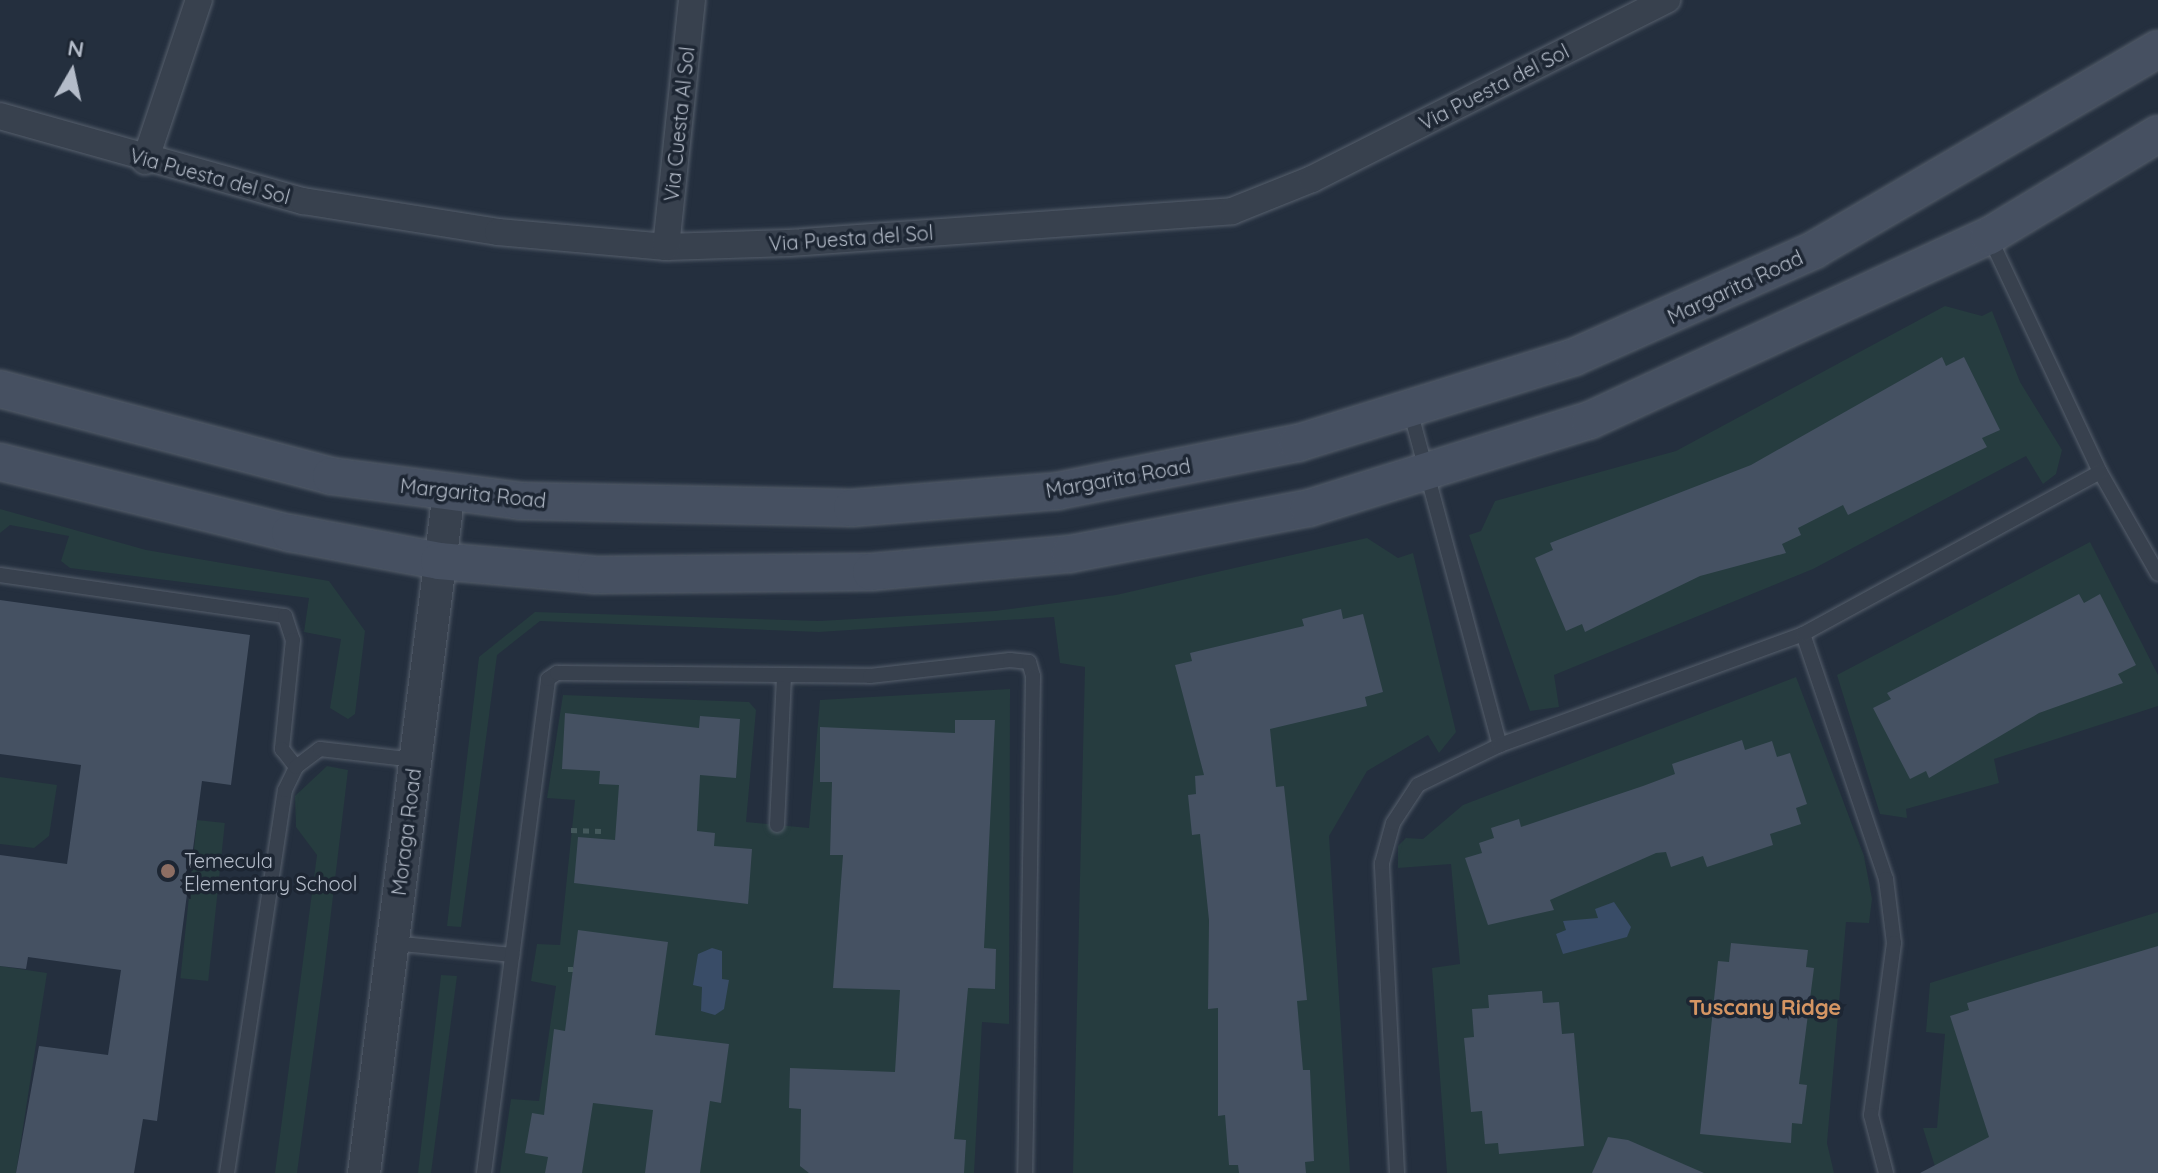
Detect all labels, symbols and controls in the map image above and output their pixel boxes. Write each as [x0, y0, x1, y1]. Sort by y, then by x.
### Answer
north arrow [32, 32, 112, 112]
text: N [66, 33, 86, 63]
street label: Via Puesta del Sol [1415, 39, 1573, 135]
street label: Via Cuesta Al Sol [659, 45, 699, 203]
street label: Via Puesta del Sol [127, 143, 293, 209]
street label: Via Puesta del Sol [768, 220, 934, 256]
street label: Margarita Road [1664, 245, 1806, 329]
street label: Margarita Road [1044, 453, 1192, 503]
street label: Margarita Road [399, 473, 547, 513]
street label: Moraga Road [386, 767, 426, 897]
place label: Temecula Elementary School [184, 848, 357, 895]
marker: Temecula Elementary School [159, 862, 177, 880]
district label: Tuscany Ridge [1689, 995, 1841, 1021]

